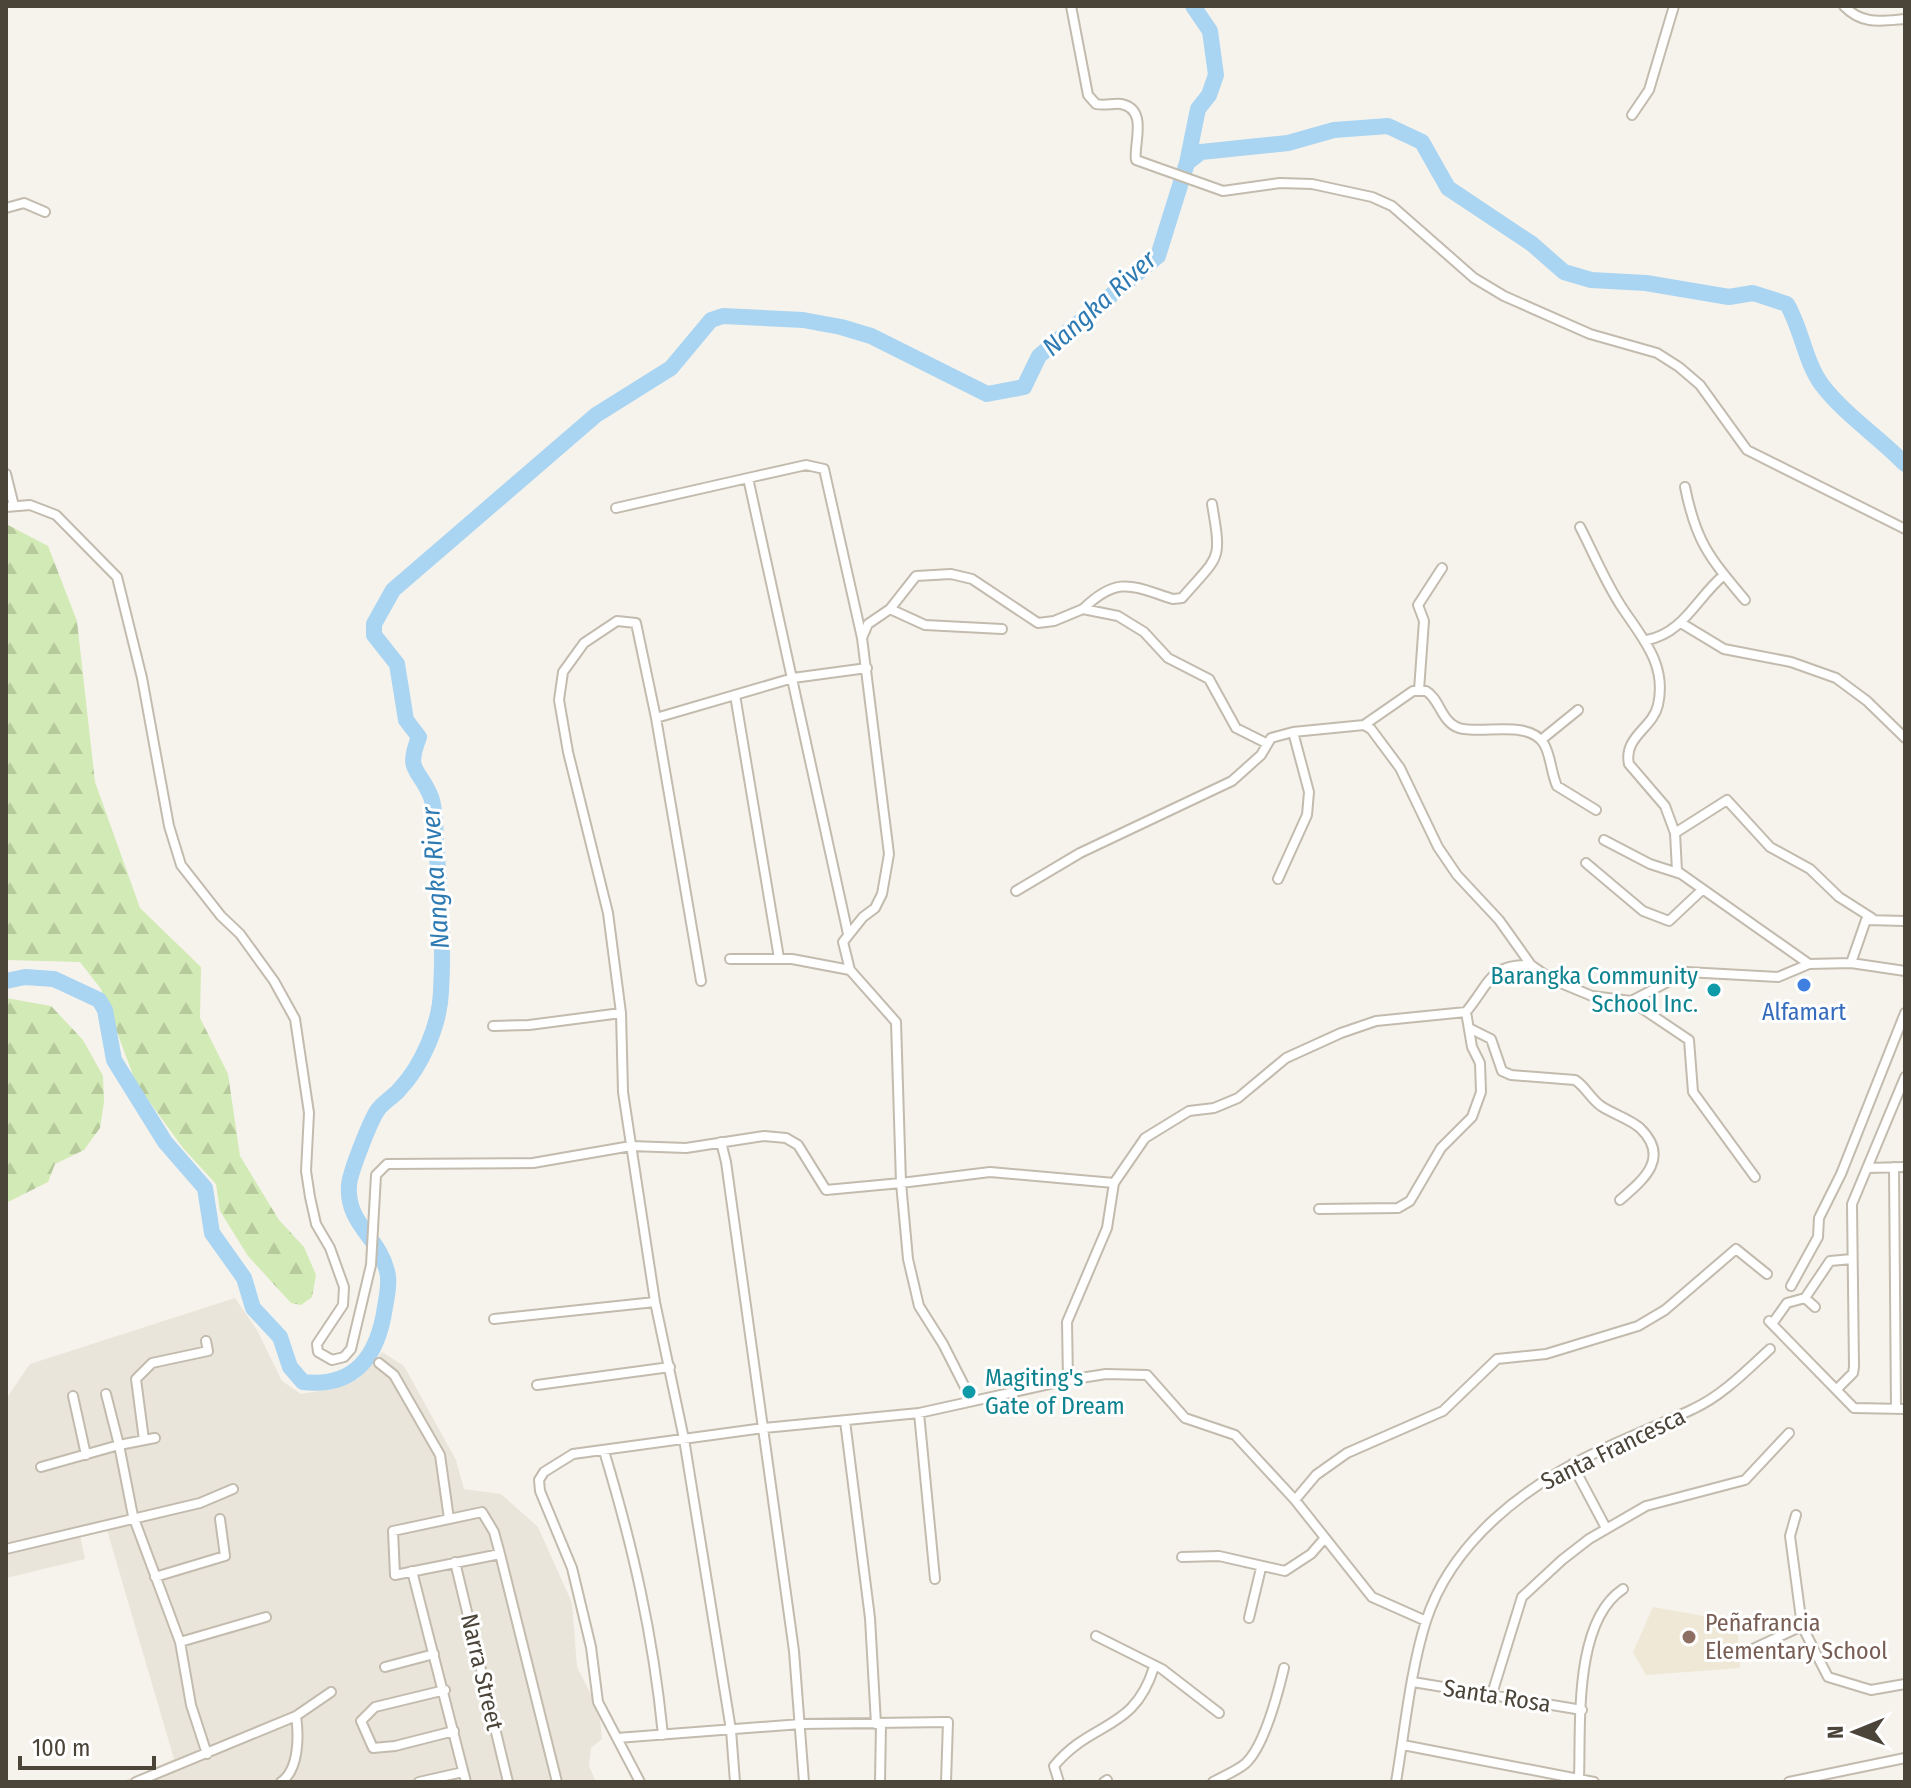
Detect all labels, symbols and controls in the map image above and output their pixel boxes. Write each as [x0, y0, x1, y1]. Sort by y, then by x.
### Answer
water label: Nangka River [1036, 244, 1163, 362]
water label: Nangka River [415, 805, 456, 950]
place label: Barangka Community School Inc. [1491, 962, 1698, 1018]
marker: Alfamart [1795, 976, 1813, 994]
marker: Barangka Community School Inc. [1705, 981, 1723, 999]
place label: Alfamart [1762, 998, 1846, 1026]
place label: Magiting's Gate of Dream [985, 1364, 1125, 1420]
marker: Magiting's Gate of Dream [960, 1383, 978, 1401]
street label: Santa Francesca [1536, 1402, 1690, 1496]
place label: Peñafrancia Elementary School [1705, 1609, 1888, 1665]
street label: Narra Street [455, 1611, 509, 1733]
marker: Peñafrancia Elementary School [1680, 1628, 1698, 1646]
street label: Santa Rosa [1441, 1674, 1553, 1718]
north arrow [1815, 1692, 1895, 1772]
scale bar [20, 1720, 154, 1770]
text: N [1822, 1726, 1849, 1739]
text: 100 m [32, 1734, 90, 1762]

